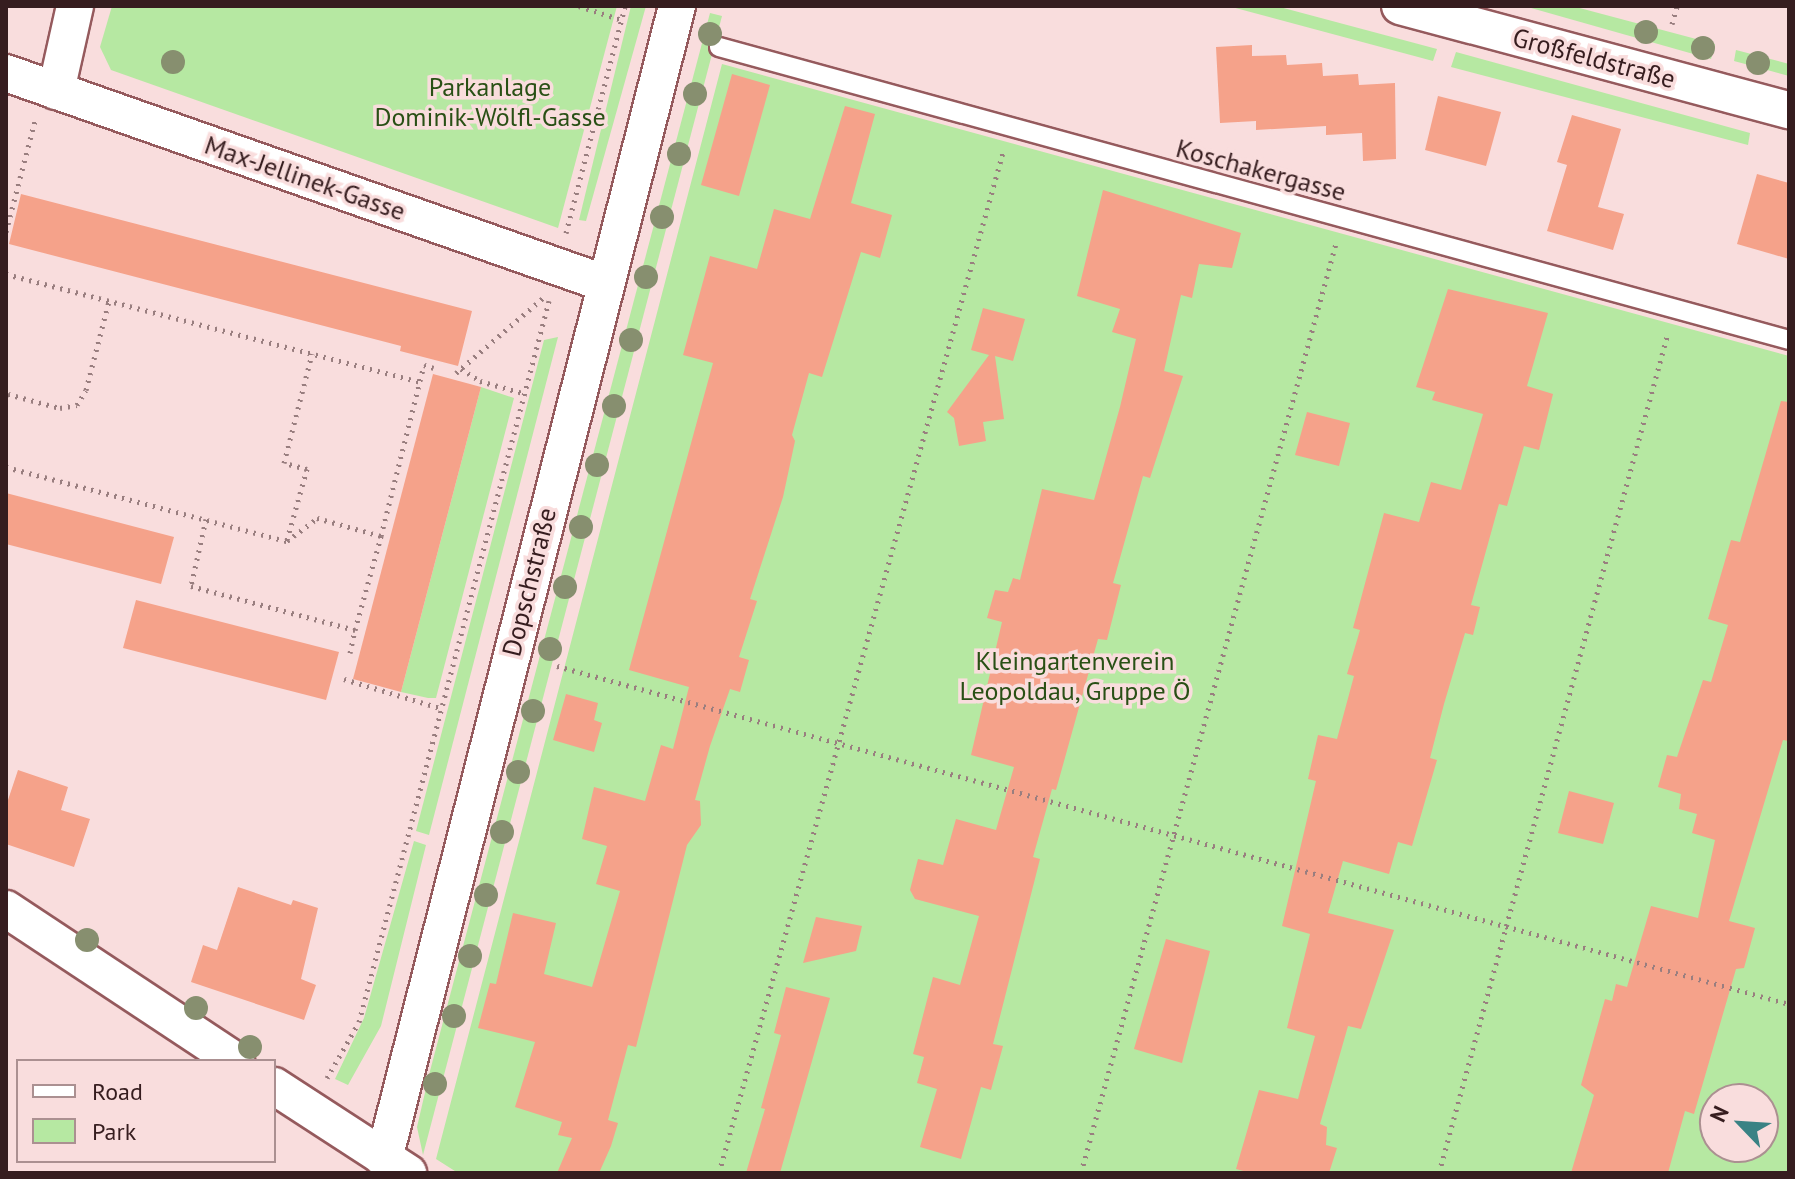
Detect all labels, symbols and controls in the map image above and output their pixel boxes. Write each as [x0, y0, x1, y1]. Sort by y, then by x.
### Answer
street label: Großfeldstraße [1509, 21, 1679, 95]
park label: Parkanlage Dominik-Wölfl-Gasse [374, 71, 606, 132]
street label: Max-Jellinek-Gasse [201, 129, 409, 227]
street label: Koschakergasse [1173, 132, 1349, 208]
street label: Dopschstraße [495, 504, 563, 660]
park label: Kleingartenverein Leopoldau, Gruppe Ö [959, 645, 1191, 706]
legend [16, 1059, 276, 1163]
text: Road [92, 1076, 143, 1107]
north arrow [1699, 1083, 1779, 1163]
text: N [1703, 1101, 1735, 1126]
text: Park [92, 1116, 136, 1147]

